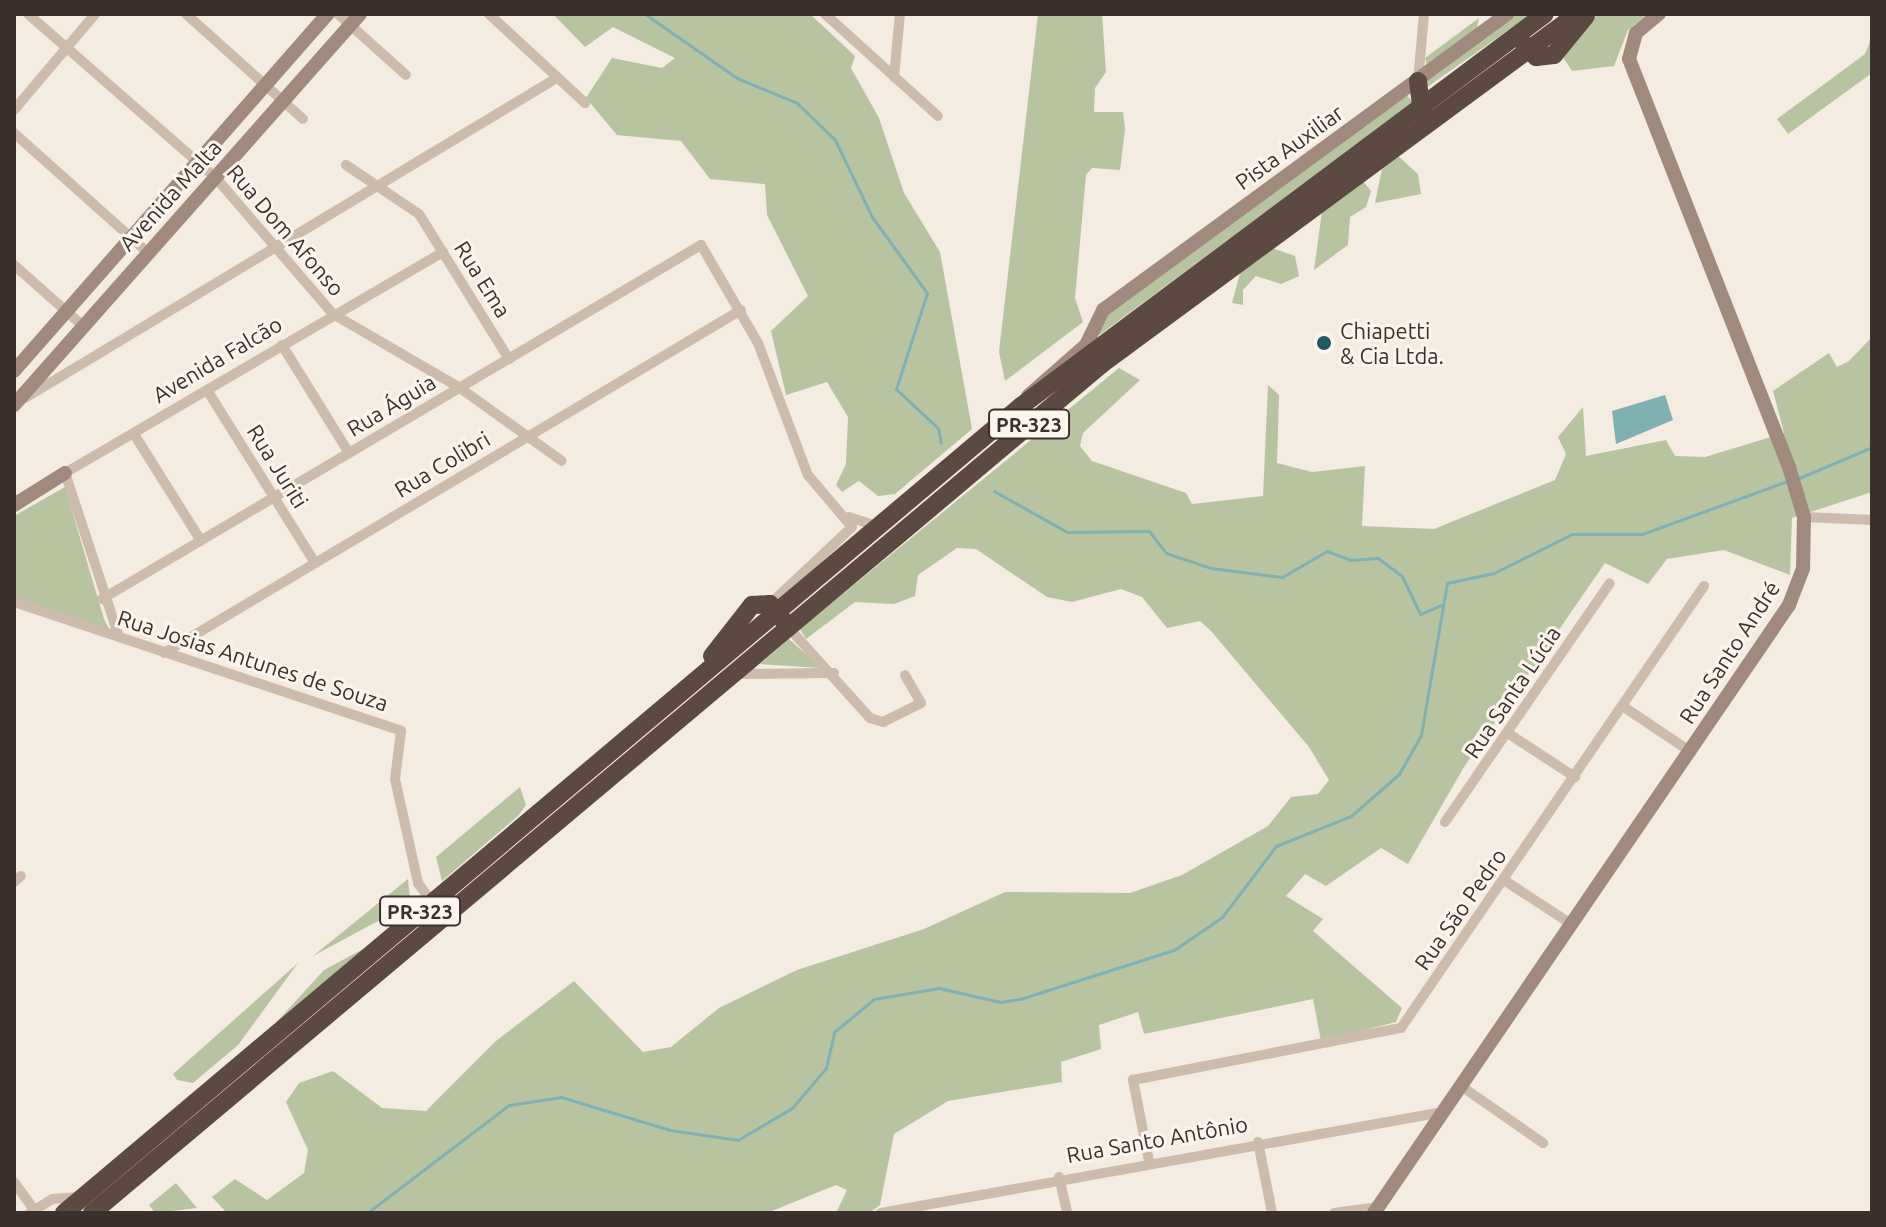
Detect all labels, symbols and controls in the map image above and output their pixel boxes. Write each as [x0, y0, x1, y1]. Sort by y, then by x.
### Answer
street label: Pista Auxiliar [1230, 99, 1348, 195]
street label: Avenida Malta [113, 134, 227, 256]
street label: Rua Dom Afonso [222, 159, 350, 301]
street label: Rua Ema [449, 236, 517, 322]
street label: Avenida Falcão [148, 310, 286, 408]
place label: Chiapetti & Cia Ltda. [1340, 317, 1444, 368]
marker: Chiapetti & Cia Ltda. [1315, 334, 1333, 352]
street label: Rua Águia [342, 368, 440, 442]
road number: PR-323 [987, 408, 1071, 440]
street label: Rua Juriti [242, 419, 314, 513]
street label: Rua Colibri [390, 425, 494, 503]
street label: Rua Santo André [1673, 576, 1785, 728]
street label: Rua Josias Antunes de Souza [114, 604, 392, 716]
street label: Rua Santa Lúcia [1458, 621, 1566, 763]
street label: Rua São Pedro [1408, 843, 1512, 975]
road number: PR-323 [378, 895, 462, 927]
street label: Rua Santo Antônio [1064, 1110, 1250, 1168]

